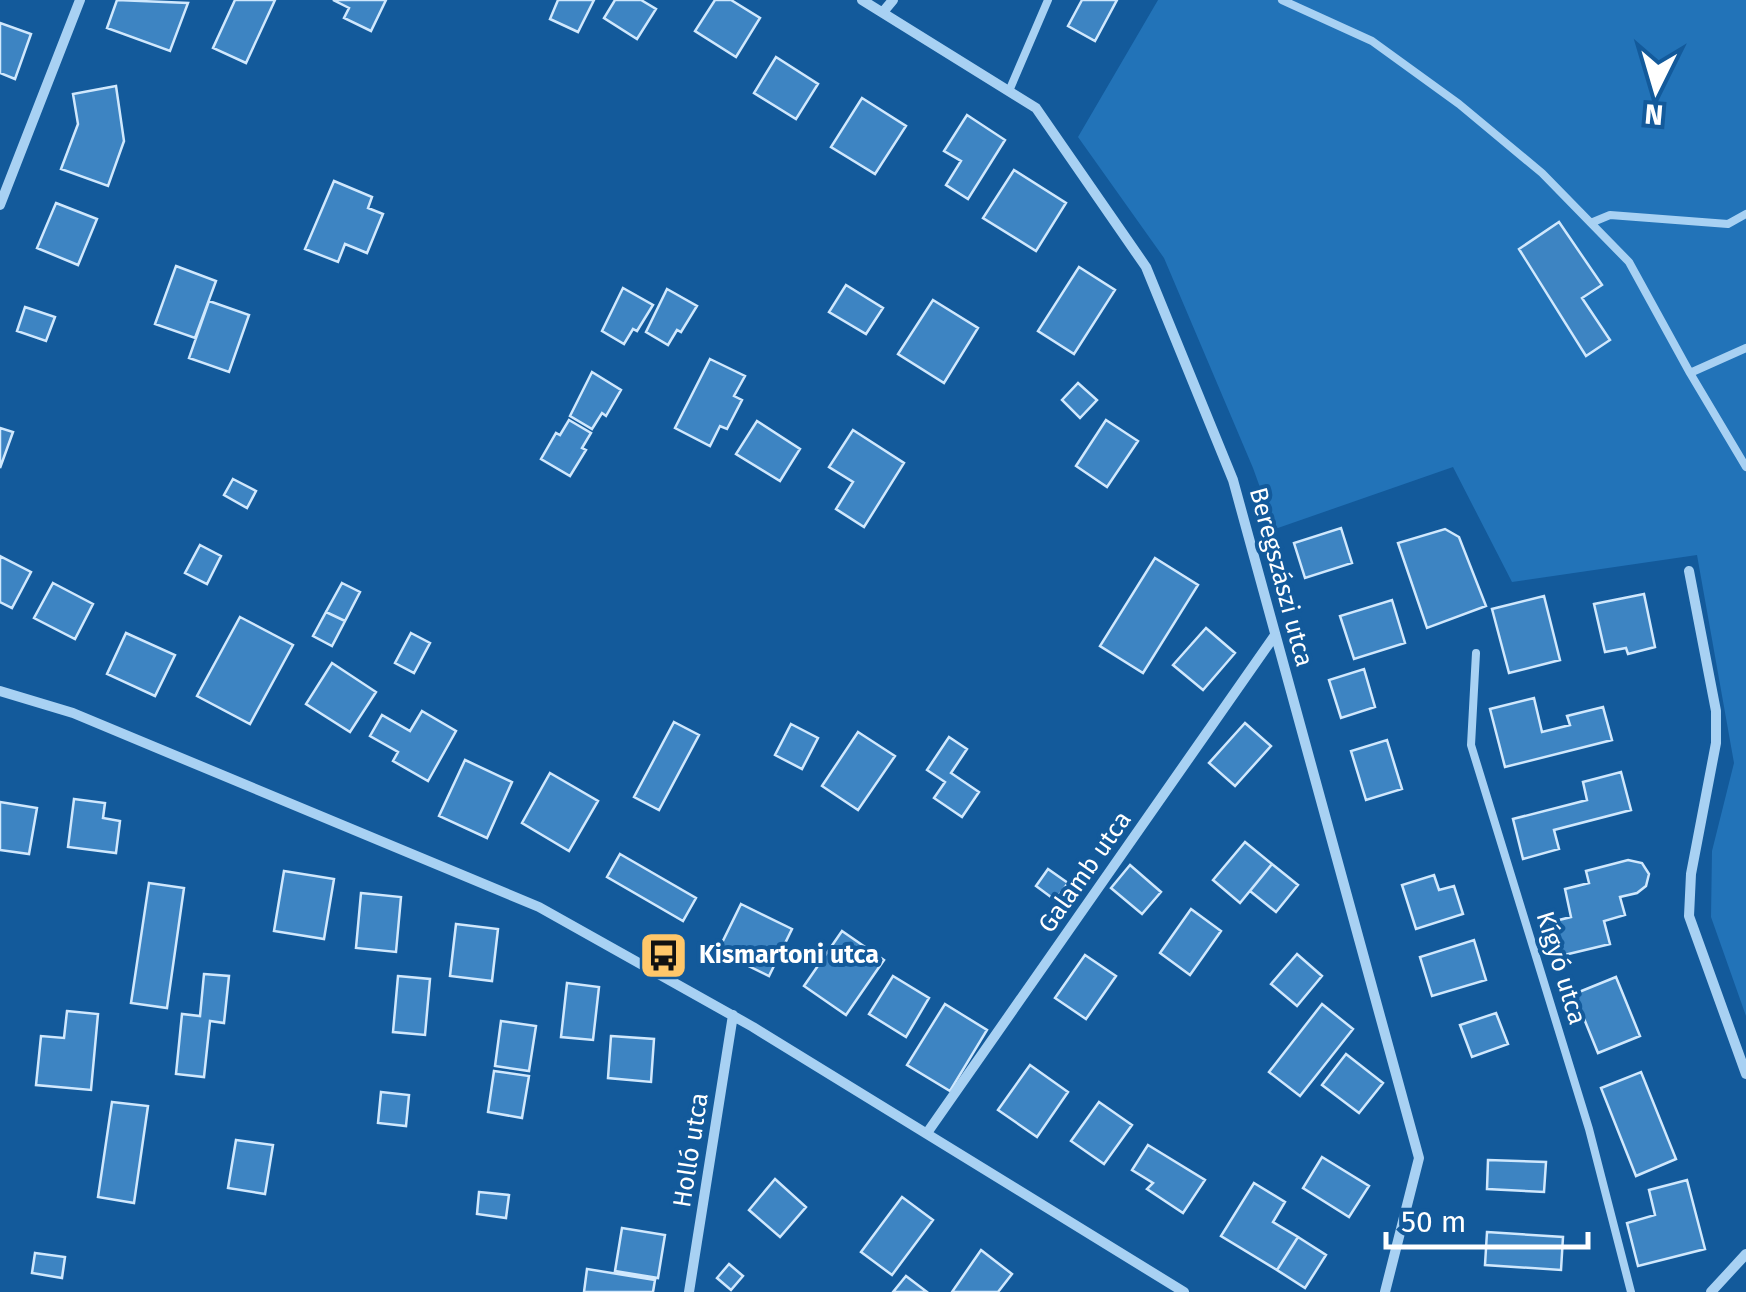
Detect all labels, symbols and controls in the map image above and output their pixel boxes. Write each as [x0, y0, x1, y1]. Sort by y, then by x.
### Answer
north arrow [1606, 40, 1706, 140]
text: N [1643, 97, 1665, 132]
street label: Beregszászi utca [1243, 484, 1319, 670]
street label: Galamb utca [1032, 806, 1138, 938]
street label: Kígyó utca [1530, 908, 1592, 1028]
bus stop icon: Kismartoni utca [638, 929, 690, 981]
place label: Kismartoni utca [699, 940, 879, 970]
street label: Holló utca [667, 1090, 715, 1210]
scale bar [1386, 1187, 1588, 1249]
text: 50 m [1401, 1204, 1466, 1240]

